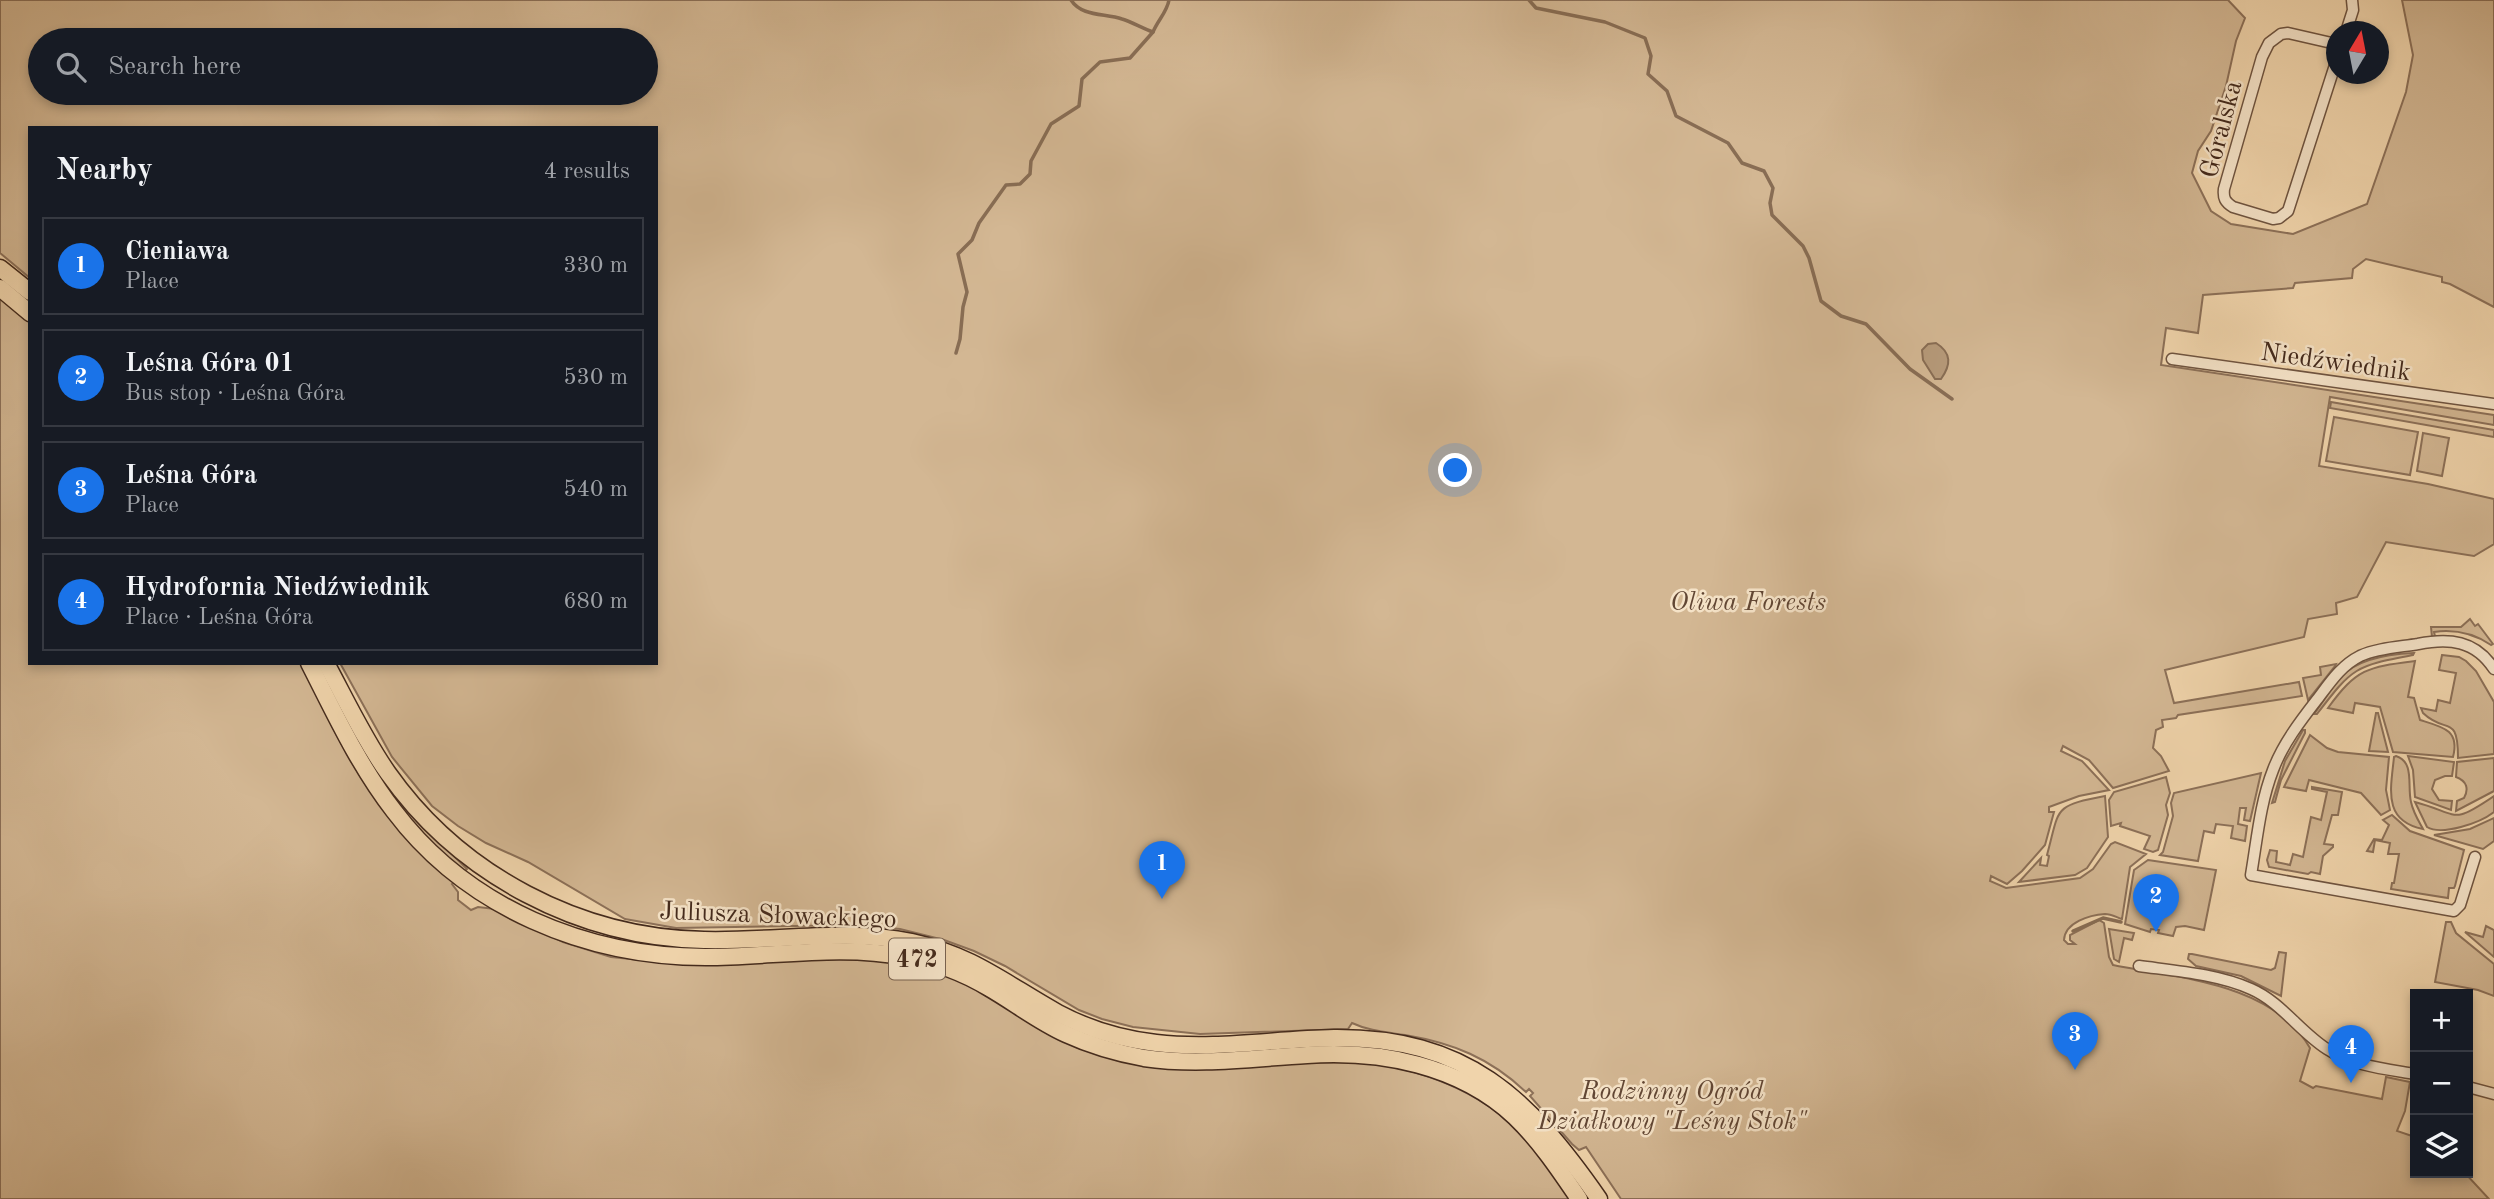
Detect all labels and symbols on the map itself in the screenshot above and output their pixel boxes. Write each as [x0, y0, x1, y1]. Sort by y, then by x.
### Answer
north arrow [2326, 21, 2389, 84]
street label: Góralska [2196, 78, 2247, 181]
street label: Niedźwiednik [2259, 340, 2412, 386]
your location [1438, 453, 1472, 487]
park label: Oliwa Forests [1670, 590, 1826, 616]
pin: 1 [1139, 841, 1185, 899]
pin: 2 [2133, 874, 2179, 932]
street label: Juliusza Słowackiego [659, 899, 897, 933]
road number: 472 [889, 939, 945, 979]
pin: 3 [2052, 1012, 2098, 1070]
pin: 4 [2328, 1025, 2374, 1083]
park label: Rodzinny Ogród Działkowy "Leśny Stok" [1536, 1079, 1807, 1135]

